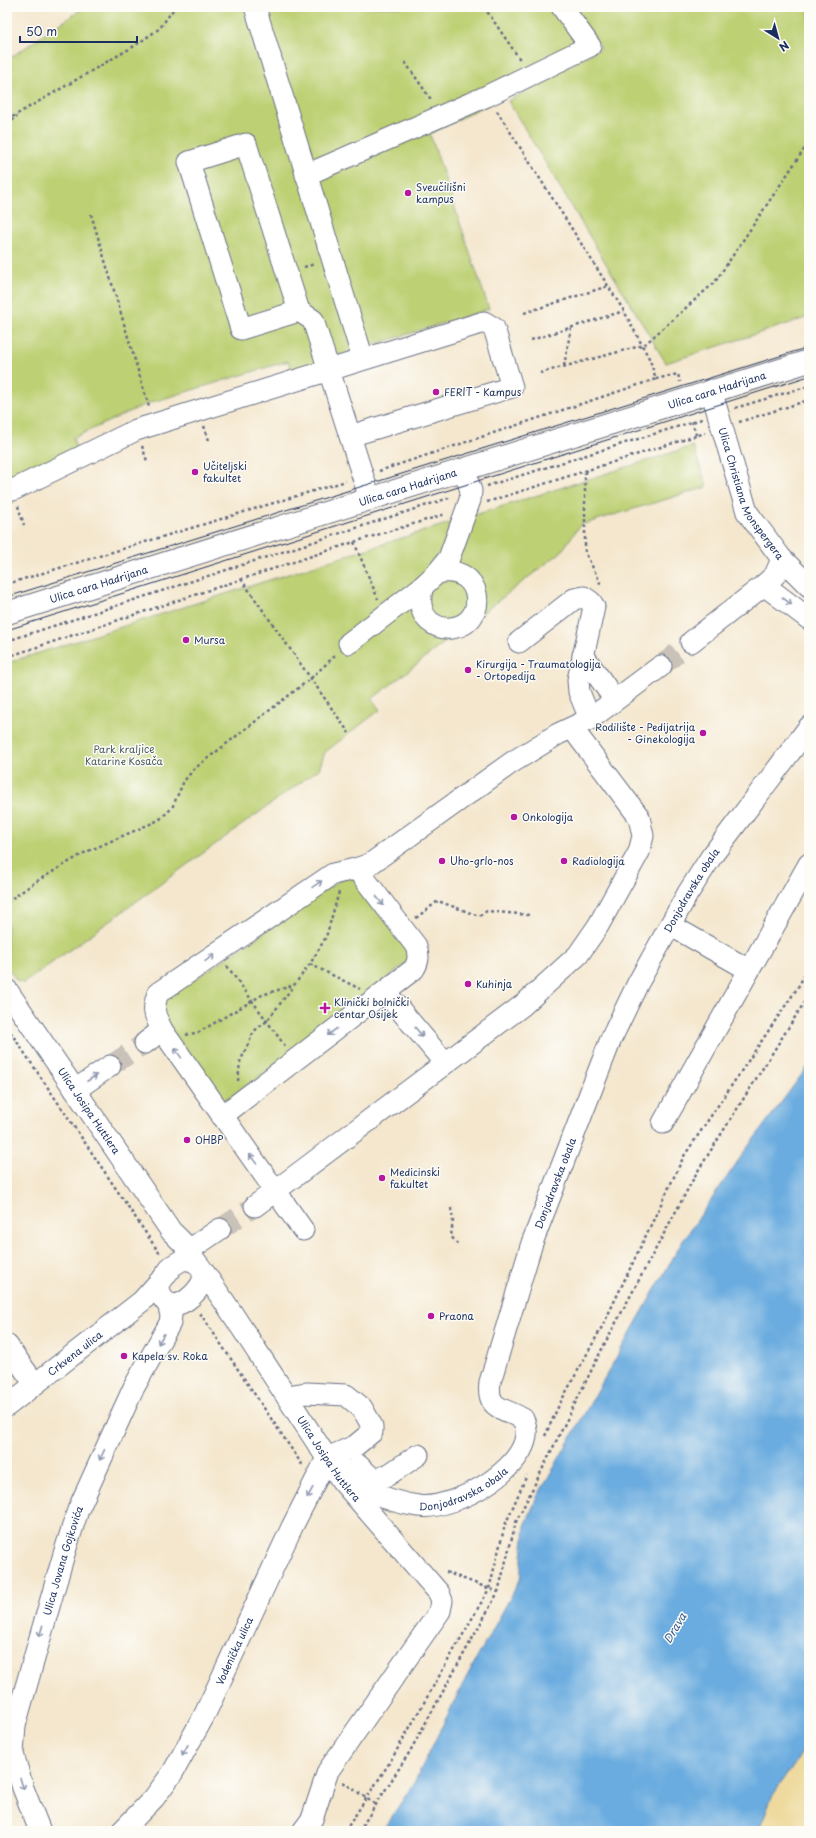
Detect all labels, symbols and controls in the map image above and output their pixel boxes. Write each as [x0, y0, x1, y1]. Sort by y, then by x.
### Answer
scale bar [20, 18, 137, 44]
north arrow [758, 18, 798, 58]
text: 50 m [26, 22, 57, 40]
text: N [775, 37, 793, 56]
place label: Sveučilišni kampus [416, 179, 466, 206]
marker: Sveučilišni kampus [403, 188, 413, 198]
street label: Ulica cara Hadrijana [666, 367, 768, 412]
place label: FERIT - Kampus [444, 384, 522, 399]
marker: FERIT - Kampus [431, 387, 441, 397]
street label: Ulica Christiana Monspergera [715, 425, 788, 563]
place label: Učiteljski fakultet [203, 458, 247, 485]
street label: Ulica cara Hadrijana [357, 464, 459, 509]
marker: Učiteljski fakultet [190, 467, 200, 477]
street label: Ulica cara Hadrijana [47, 561, 150, 606]
one-way arrow [781, 597, 792, 606]
place label: Mursa [194, 632, 226, 647]
marker: Mursa [181, 635, 191, 645]
place label: Kirurgija - Traumatologija - Ortopedija [476, 656, 602, 683]
marker: Kirurgija - Traumatologija - Ortopedija [463, 665, 473, 675]
place label: Rodilište - Pedijatrija - Ginekologija [595, 719, 696, 746]
marker: Rodilište - Pedijatrija - Ginekologija [698, 728, 708, 738]
park label: Park kraljice Katarine Kosača [85, 741, 164, 768]
place label: Onkologija [522, 809, 574, 824]
marker: Onkologija [509, 812, 519, 822]
street label: Donjodravska obala [660, 844, 723, 935]
place label: Uho-grlo-nos [450, 853, 514, 868]
place label: Radiologija [572, 853, 625, 868]
marker: Uho-grlo-nos [437, 856, 447, 866]
marker: Radiologija [559, 856, 569, 866]
one-way arrow [311, 880, 322, 888]
one-way arrow [376, 895, 385, 906]
one-way arrow [204, 954, 215, 962]
place label: Kuhinja [476, 976, 513, 991]
marker: Kuhinja [463, 979, 473, 989]
place label: Klinički bolnički centar Osijek [334, 994, 409, 1021]
marker: Klinički bolnički centar Osijek [319, 1002, 331, 1014]
one-way arrow [415, 1027, 424, 1038]
one-way arrow [326, 1028, 337, 1037]
one-way arrow [174, 1048, 182, 1059]
street label: Ulica Josipa Huttlera [55, 1064, 125, 1157]
one-way arrow [86, 1074, 97, 1082]
place label: OHBP [195, 1132, 223, 1147]
marker: OHBP [182, 1135, 192, 1145]
street label: Donjodravska obala [530, 1135, 579, 1231]
one-way arrow [249, 1154, 257, 1165]
place label: Medicinski fakultet [390, 1164, 440, 1191]
marker: Medicinski fakultet [377, 1173, 387, 1183]
place label: Praona [439, 1308, 475, 1323]
marker: Praona [426, 1311, 436, 1321]
street label: Crkvena ulica [44, 1326, 106, 1379]
one-way arrow [156, 1333, 164, 1345]
place label: Kapela sv. Roka [132, 1348, 208, 1363]
marker: Kapela sv. Roka [119, 1351, 129, 1361]
street label: Ulica Josipa Huttlera [294, 1412, 365, 1505]
one-way arrow [98, 1449, 105, 1461]
street label: Donjodravska obala [419, 1463, 511, 1514]
one-way arrow [306, 1487, 313, 1499]
street label: Ulica Jovana Gojkovića [39, 1502, 86, 1617]
water label: Drava [659, 1608, 691, 1646]
street label: Vodenička ulica [212, 1614, 256, 1687]
one-way arrow [37, 1624, 44, 1637]
one-way arrow [181, 1744, 189, 1756]
one-way arrow [19, 1777, 26, 1790]

